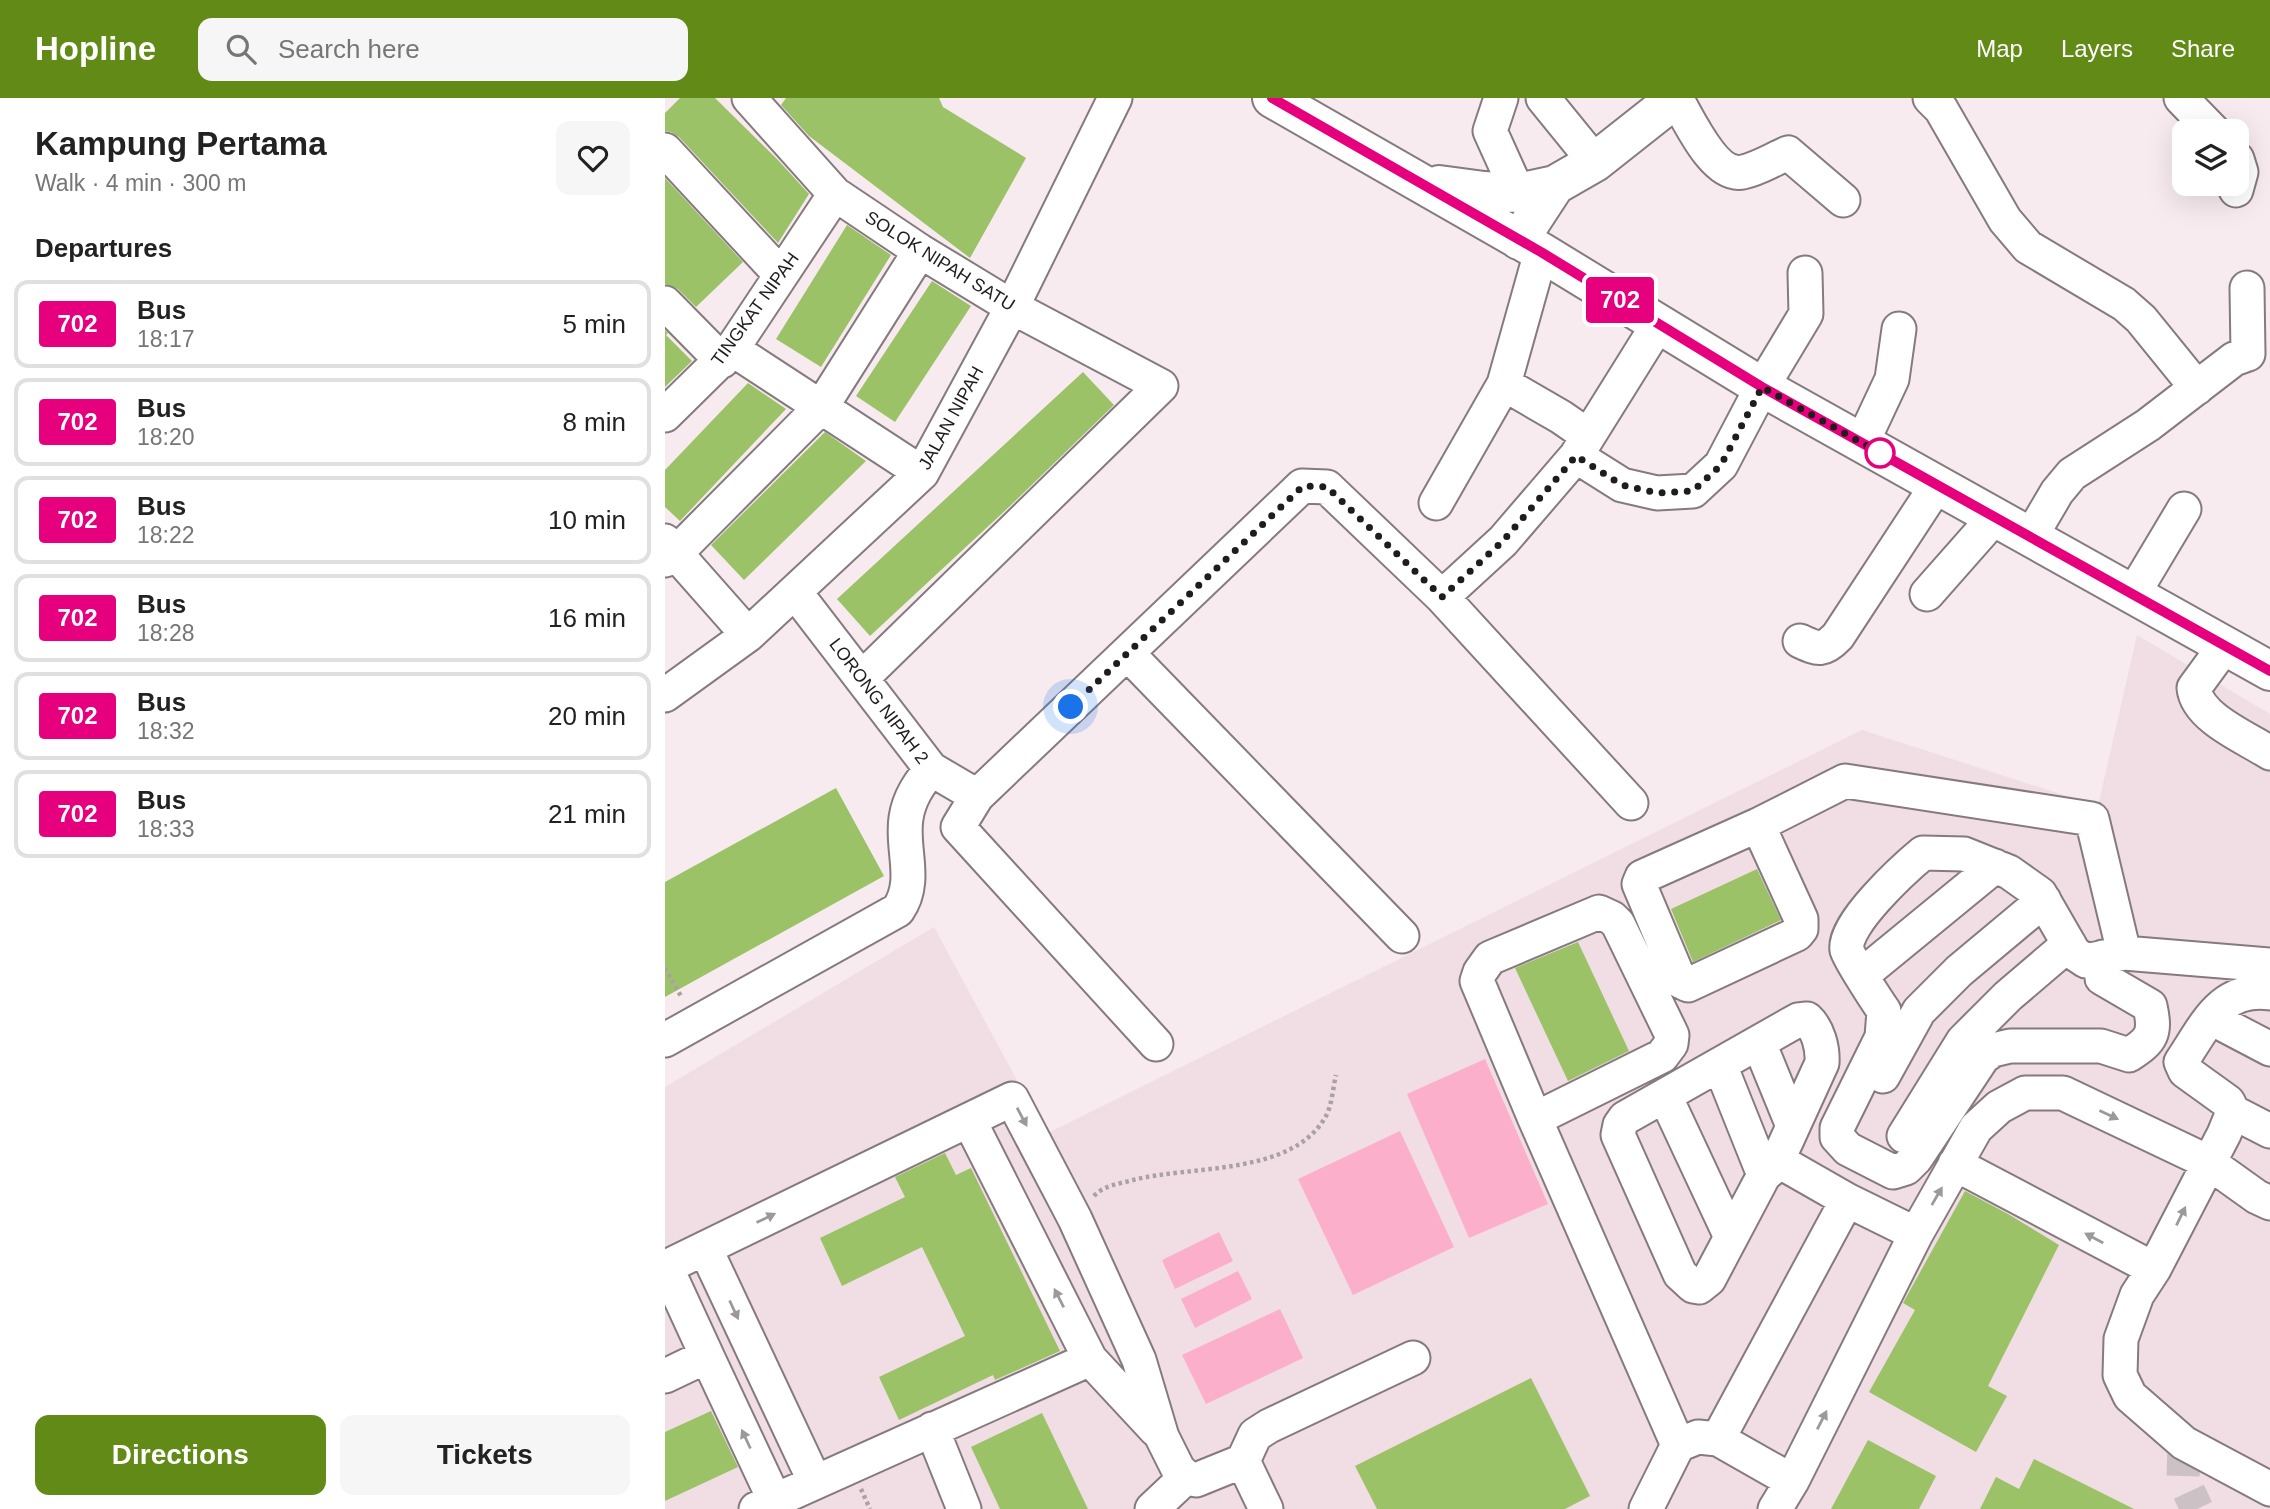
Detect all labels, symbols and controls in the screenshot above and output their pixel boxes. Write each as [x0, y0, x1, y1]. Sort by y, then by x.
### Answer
search box [198, 18, 688, 81]
text: Hopline [35, 30, 156, 67]
icon: search [222, 30, 260, 68]
text: Search here [278, 34, 420, 64]
text: Map [1976, 35, 2023, 62]
text: Layers [2061, 35, 2133, 62]
text: Share [2171, 35, 2235, 62]
map controls [2172, 119, 2249, 196]
button: layers [2172, 119, 2249, 196]
button: heart [556, 121, 630, 195]
text: Kampung Pertama [35, 125, 327, 162]
text: Walk · 4 min · 300 m [35, 170, 246, 196]
street label: SOLOK NIPAH SATU [862, 207, 1018, 315]
text: Departures [35, 233, 172, 263]
street label: TINGKAT NIPAH [707, 249, 803, 369]
line badge: 702 [1580, 277, 1660, 323]
text: 702 [1600, 286, 1640, 313]
text: Bus [137, 295, 186, 325]
text: 5 min [562, 309, 626, 339]
text: 702 [57, 310, 98, 337]
text: 18:17 [137, 326, 195, 352]
street label: JALAN NIPAH [914, 363, 988, 473]
text: Bus [137, 393, 186, 423]
text: 8 min [562, 407, 626, 437]
text: 702 [57, 408, 98, 435]
text: 18:20 [137, 424, 195, 450]
unlabelled marker [1865, 438, 1895, 468]
text: Bus [137, 491, 186, 521]
text: 10 min [548, 505, 626, 535]
text: 702 [57, 506, 98, 533]
text: 18:22 [137, 522, 195, 548]
text: Bus [137, 589, 186, 619]
text: 16 min [548, 603, 626, 633]
text: 702 [57, 604, 98, 631]
text: 18:28 [137, 620, 195, 646]
street label: LORONG NIPAH 2 [825, 634, 933, 768]
text: Bus [137, 687, 186, 717]
your location [1053, 689, 1088, 724]
text: 20 min [548, 701, 626, 731]
text: 702 [57, 702, 98, 729]
text: 18:32 [137, 718, 195, 744]
text: Bus [137, 785, 186, 815]
text: 21 min [548, 799, 626, 829]
text: 702 [57, 800, 98, 827]
text: 18:33 [137, 816, 195, 842]
one-way arrow [1016, 1107, 1027, 1127]
one-way arrow [2099, 1109, 2119, 1120]
one-way arrow [1931, 1187, 1943, 1206]
one-way arrow [2176, 1206, 2187, 1226]
one-way arrow [756, 1213, 776, 1224]
one-way arrow [2084, 1232, 2104, 1243]
one-way arrow [1054, 1288, 1065, 1308]
one-way arrow [728, 1300, 739, 1320]
one-way arrow [1817, 1410, 1828, 1430]
button: Directions [35, 1415, 326, 1495]
button: Tickets [340, 1415, 630, 1495]
one-way arrow [740, 1428, 751, 1449]

